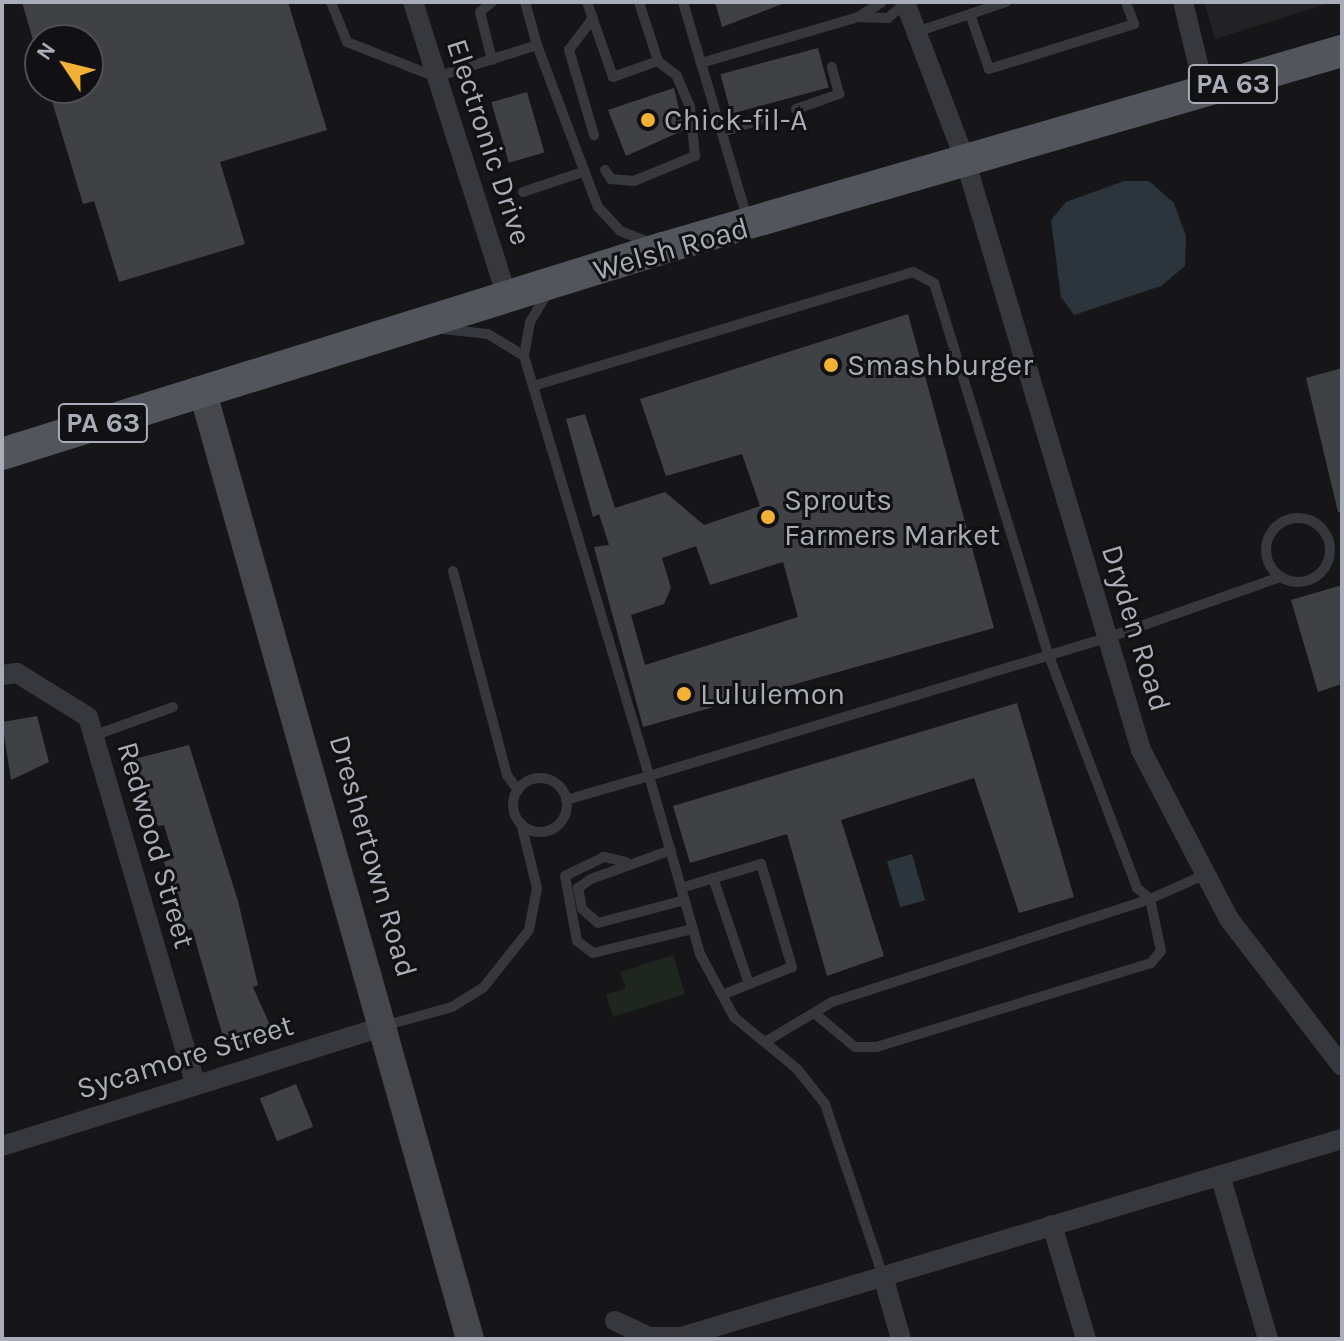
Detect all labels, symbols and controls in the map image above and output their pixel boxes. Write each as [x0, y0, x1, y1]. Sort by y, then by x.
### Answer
north arrow [24, 24, 104, 104]
street label: Electronic Drive [439, 34, 539, 250]
text: N [31, 37, 61, 65]
road number: PA 63 [1187, 60, 1279, 108]
place label: Chick-fil-A [664, 102, 808, 138]
marker: Chick-fil-A [639, 111, 657, 129]
street label: Welsh Road [589, 210, 753, 288]
place label: Smashburger [847, 347, 1033, 383]
marker: Smashburger [822, 356, 840, 374]
road number: PA 63 [57, 399, 149, 447]
place label: Sprouts Farmers Market [784, 482, 1000, 552]
marker: Sprouts Farmers Market [759, 508, 777, 526]
street label: Dryden Road [1094, 540, 1178, 716]
place label: Lululemon [700, 676, 845, 712]
marker: Lululemon [675, 685, 693, 703]
street label: Dreshertown Road [321, 731, 425, 981]
street label: Redwood Street [109, 738, 203, 952]
street label: Sycamore Street [72, 1007, 298, 1107]

